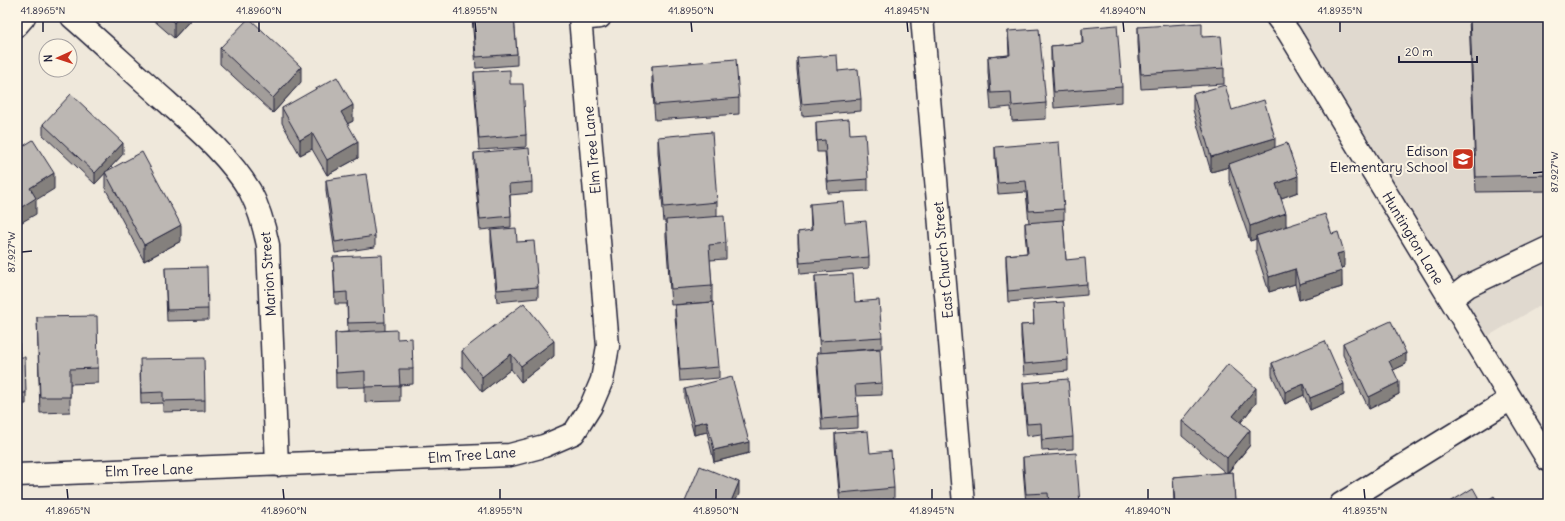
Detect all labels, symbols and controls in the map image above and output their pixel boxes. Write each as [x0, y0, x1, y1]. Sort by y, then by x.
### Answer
text: 41.8965°N [21, 4, 66, 17]
text: 41.8960°N [236, 4, 282, 17]
text: 41.8955°N [453, 4, 497, 17]
text: 41.8950°N [668, 4, 714, 17]
text: 41.8945°N [884, 4, 930, 17]
text: 41.8940°N [1100, 4, 1146, 17]
text: 41.8935°N [1318, 4, 1362, 17]
north arrow [38, 38, 78, 78]
scale bar [1399, 38, 1477, 64]
text: 20 m [1405, 44, 1433, 59]
text: N [41, 54, 55, 63]
street label: Elm Tree Lane [579, 105, 605, 195]
place label: Edison Elementary School [1330, 142, 1448, 176]
school or university icon: Edison Elementary School [1450, 146, 1476, 172]
text: 87.927°W [1548, 151, 1561, 193]
street label: Huntington Lane [1378, 188, 1448, 288]
street label: East Church Street [929, 201, 957, 319]
text: 87.927°W [5, 231, 18, 273]
street label: Marion Street [256, 231, 280, 317]
street label: Elm Tree Lane [427, 443, 517, 467]
street label: Elm Tree Lane [105, 459, 193, 481]
text: 41.8965°N [46, 504, 91, 517]
text: 41.8960°N [261, 504, 307, 517]
text: 41.8955°N [478, 504, 522, 517]
text: 41.8950°N [693, 504, 739, 517]
text: 41.8945°N [909, 504, 955, 517]
text: 41.8940°N [1125, 504, 1171, 517]
text: 41.8935°N [1343, 504, 1387, 517]

